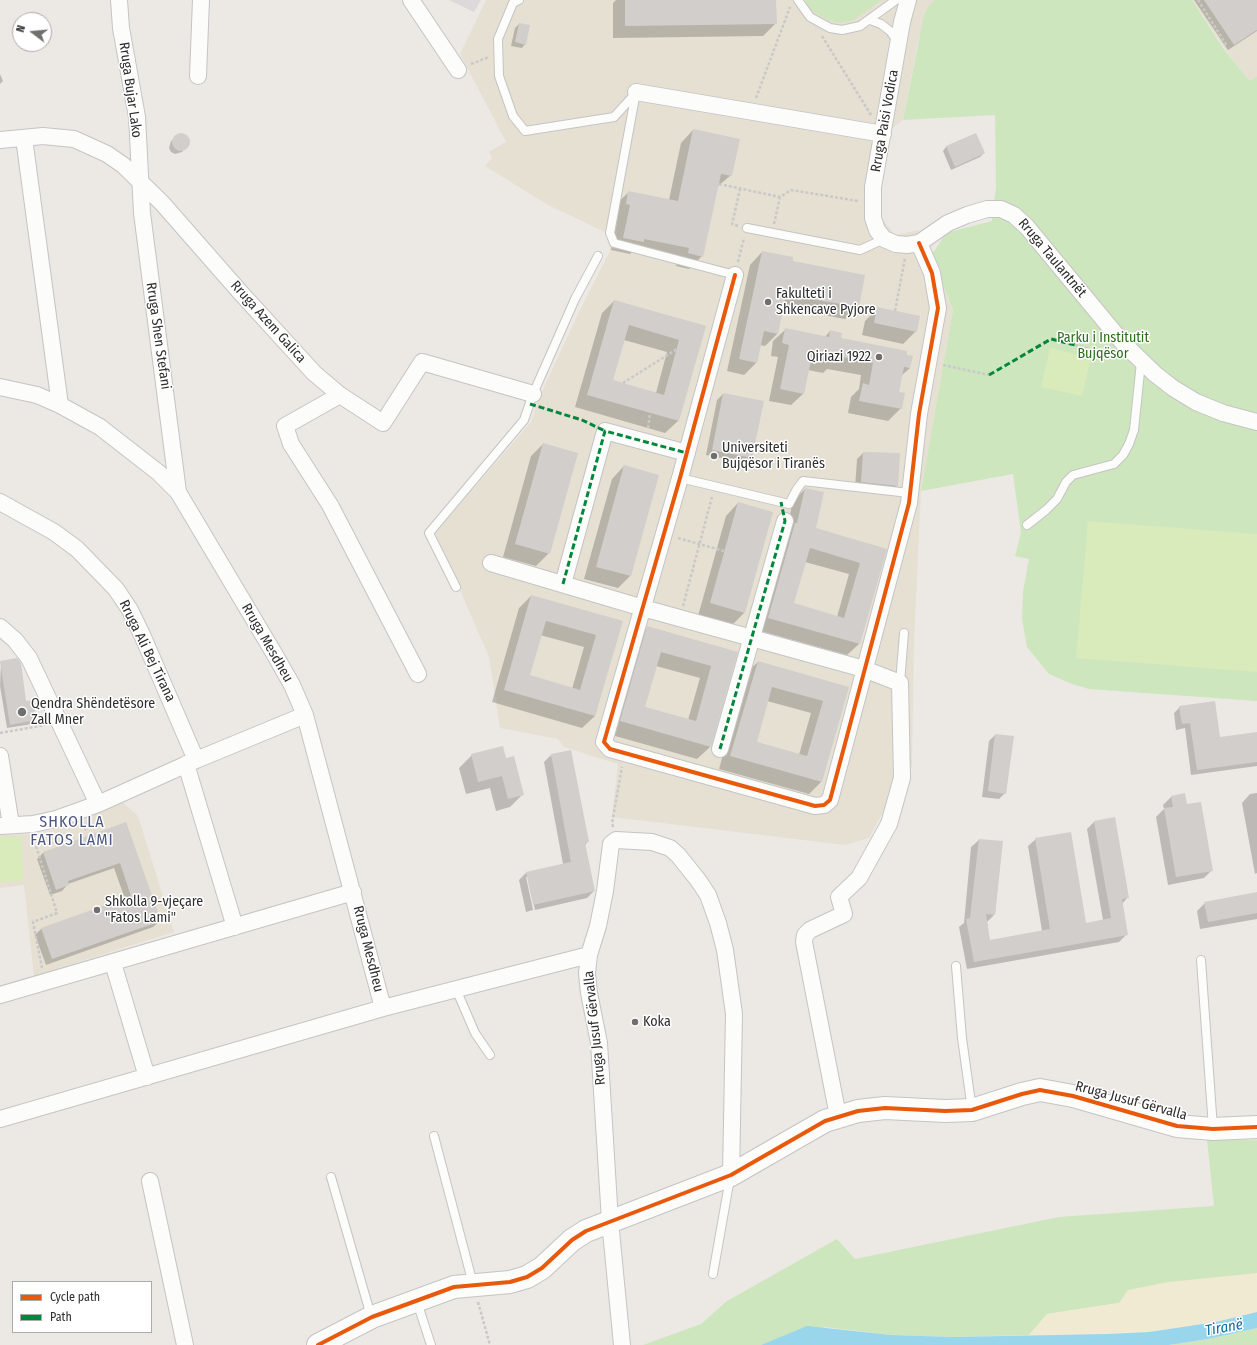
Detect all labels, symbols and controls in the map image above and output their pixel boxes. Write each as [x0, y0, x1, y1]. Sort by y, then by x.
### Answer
north arrow [12, 12, 52, 52]
text: N [14, 24, 28, 34]
street label: Rruga Bujar Lako [115, 41, 145, 139]
street label: Rruga Paisi Vodica [868, 68, 902, 174]
street label: Rruga Taulantnët [1014, 215, 1090, 301]
street label: Rruga Azem Galica [227, 277, 309, 367]
street label: Rruga Shen Stefani [142, 281, 174, 391]
place label: Fakulteti i Shkencave Pyjore [776, 286, 876, 318]
marker: Fakulteti i Shkencave Pyjore [763, 297, 773, 307]
park label: Parku i Institutit Bujqësor [1057, 330, 1149, 362]
place label: Qiriazi 1922 [807, 349, 871, 365]
marker: Qiriazi 1922 [874, 352, 884, 362]
place label: Universiteti Bujqësor i Tiranës [722, 440, 825, 472]
marker: Universiteti Bujqësor i Tiranës [709, 451, 719, 461]
street label: Rruga Ali Bej Tirana [115, 597, 179, 705]
street label: Rruga Mesdheu [238, 601, 296, 685]
place label: Qendra Shëndetësore Zall Mner [31, 696, 155, 728]
marker: Qendra Shëndetësore Zall Mner [16, 706, 28, 718]
district label: SHKOLLA FATOS LAMI [30, 813, 114, 851]
place label: Shkolla 9-vjeçare "Fatos Lami" [105, 894, 203, 926]
street label: Rruga Mesdheu [349, 904, 387, 994]
marker: Shkolla 9-vjeçare "Fatos Lami" [92, 905, 102, 915]
street label: Rruga Jusuf Gërvalla [581, 970, 609, 1086]
place label: Koka [643, 1014, 671, 1030]
marker: Koka [630, 1017, 640, 1027]
street label: Rruga Jusuf Gërvalla [1073, 1078, 1189, 1124]
legend [12, 1281, 152, 1333]
text: Cycle path [50, 1290, 100, 1304]
text: Path [50, 1310, 72, 1324]
water label: Tiranë [1204, 1316, 1244, 1340]

